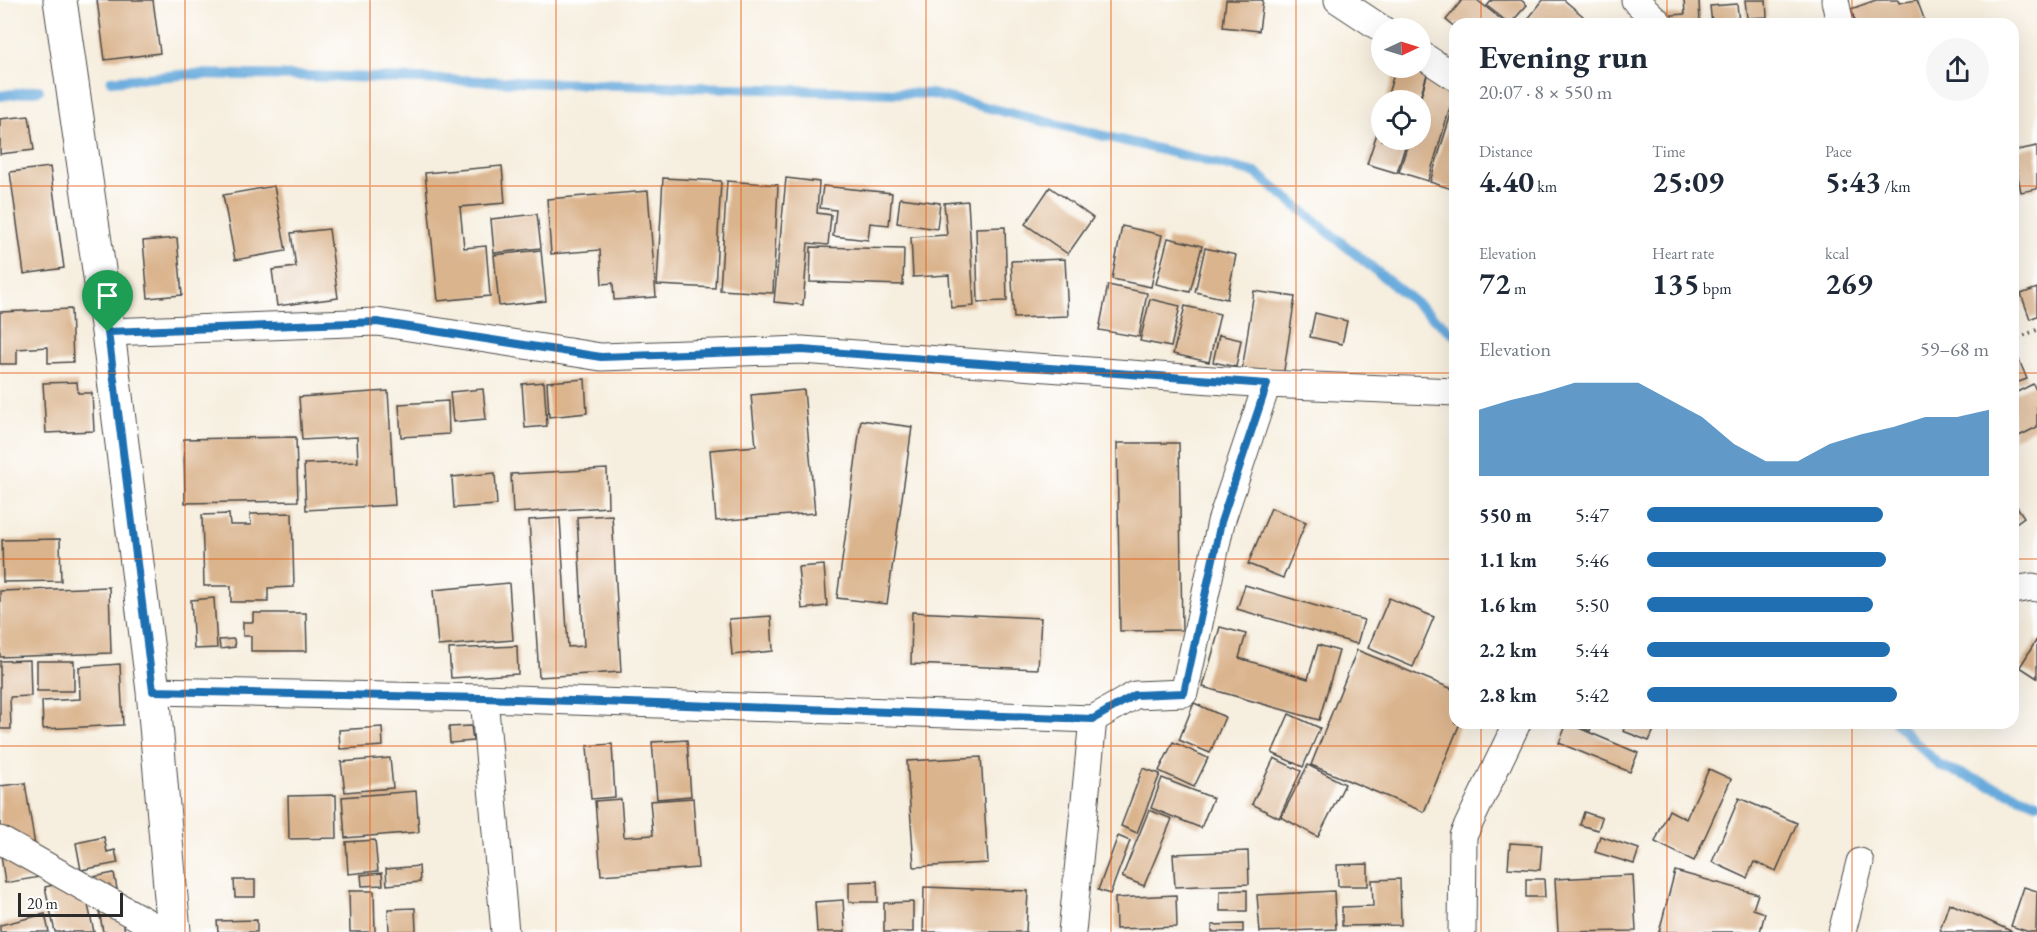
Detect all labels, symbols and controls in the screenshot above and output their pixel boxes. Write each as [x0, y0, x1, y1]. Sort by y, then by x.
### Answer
north arrow [1371, 18, 1431, 78]
map controls [1371, 18, 1431, 150]
text: Evening run [1479, 35, 1648, 78]
button: share [1926, 38, 1989, 101]
text: 20:07 · 8 × 550 m [1479, 79, 1612, 105]
button: locate [1371, 90, 1431, 150]
text: Distance [1479, 141, 1532, 162]
text: Time [1652, 141, 1685, 162]
text: Pace [1825, 141, 1852, 162]
text: 4.40 [1479, 162, 1534, 201]
text: 25:09 [1652, 162, 1724, 201]
text: 5:43 [1825, 162, 1881, 201]
text: km [1534, 176, 1557, 197]
text: /km [1881, 176, 1911, 197]
text: Elevation [1479, 243, 1537, 264]
text: Heart rate [1652, 243, 1714, 264]
text: kcal [1825, 243, 1849, 264]
text: 72 [1479, 264, 1511, 303]
text: 135 [1652, 264, 1700, 303]
text: 269 [1825, 264, 1873, 303]
pin [82, 270, 133, 332]
text: m [1511, 278, 1526, 299]
text: bpm [1700, 278, 1732, 299]
icon: arrive [91, 279, 124, 312]
text: Elevation [1479, 336, 1551, 362]
text: 59–68 m [1920, 336, 1989, 362]
text: 550 m [1479, 502, 1532, 528]
text: 5:47 [1575, 502, 1609, 528]
text: 1.1 km [1479, 547, 1537, 573]
text: 5:46 [1575, 547, 1609, 573]
text: 1.6 km [1479, 592, 1537, 618]
text: 5:50 [1575, 592, 1609, 618]
text: 2.2 km [1479, 637, 1537, 663]
text: 5:44 [1575, 637, 1609, 663]
text: 2.8 km [1479, 682, 1537, 708]
text: 5:42 [1575, 682, 1609, 708]
scale bar [18, 890, 123, 918]
text: 20 m [27, 893, 58, 914]

